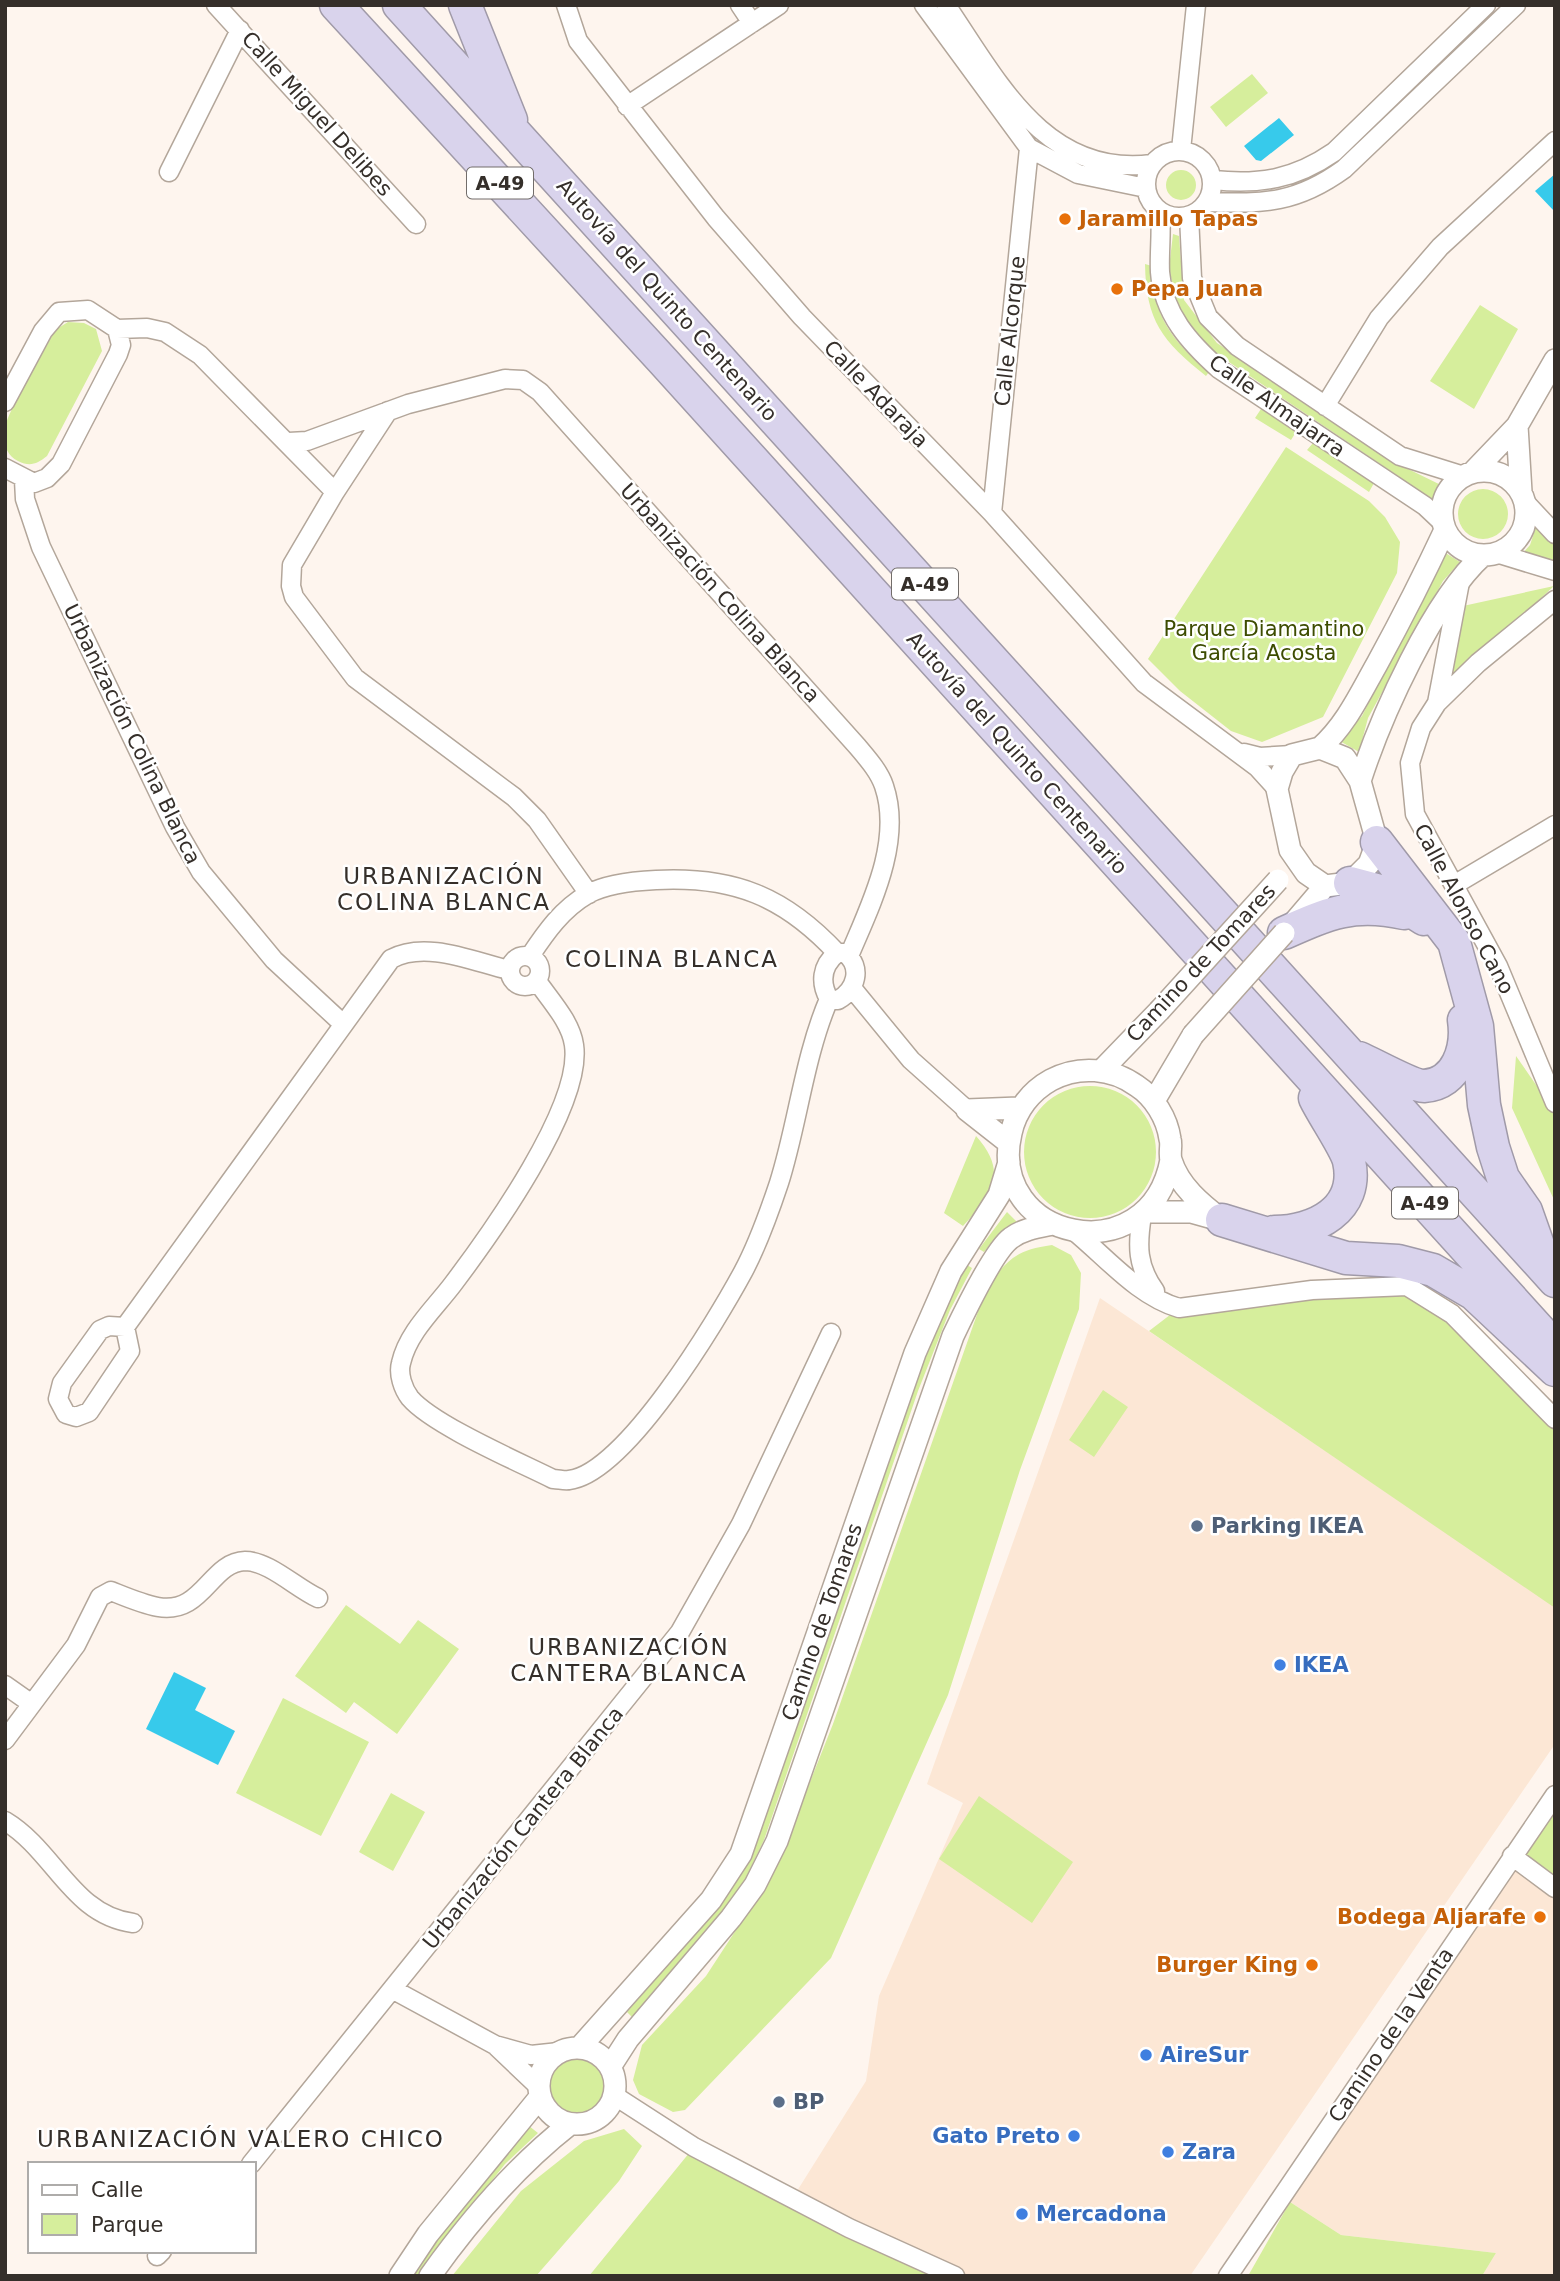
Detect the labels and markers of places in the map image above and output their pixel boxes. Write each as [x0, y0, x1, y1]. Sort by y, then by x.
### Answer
place label: Jaramillo Tapas [1077, 207, 1258, 231]
marker: Jaramillo Tapas [1057, 211, 1073, 227]
place label: Pepa Juana [1131, 277, 1263, 301]
marker: Pepa Juana [1109, 281, 1125, 297]
place label: Parking IKEA [1211, 1514, 1364, 1538]
marker: Parking IKEA [1189, 1518, 1205, 1534]
place label: IKEA [1294, 1653, 1349, 1677]
marker: IKEA [1272, 1657, 1288, 1673]
place label: Bodega Aljarafe [1337, 1905, 1526, 1929]
marker: Bodega Aljarafe [1532, 1909, 1548, 1925]
place label: Burger King [1156, 1953, 1298, 1977]
marker: Burger King [1304, 1957, 1320, 1973]
place label: AireSur [1160, 2043, 1249, 2067]
marker: AireSur [1138, 2047, 1154, 2063]
place label: BP [793, 2090, 824, 2114]
marker: BP [771, 2094, 787, 2110]
place label: Gato Preto [932, 2124, 1060, 2148]
marker: Gato Preto [1066, 2128, 1082, 2144]
place label: Zara [1182, 2140, 1236, 2164]
marker: Zara [1160, 2144, 1176, 2160]
place label: Mercadona [1036, 2202, 1167, 2226]
marker: Mercadona [1014, 2206, 1030, 2222]

